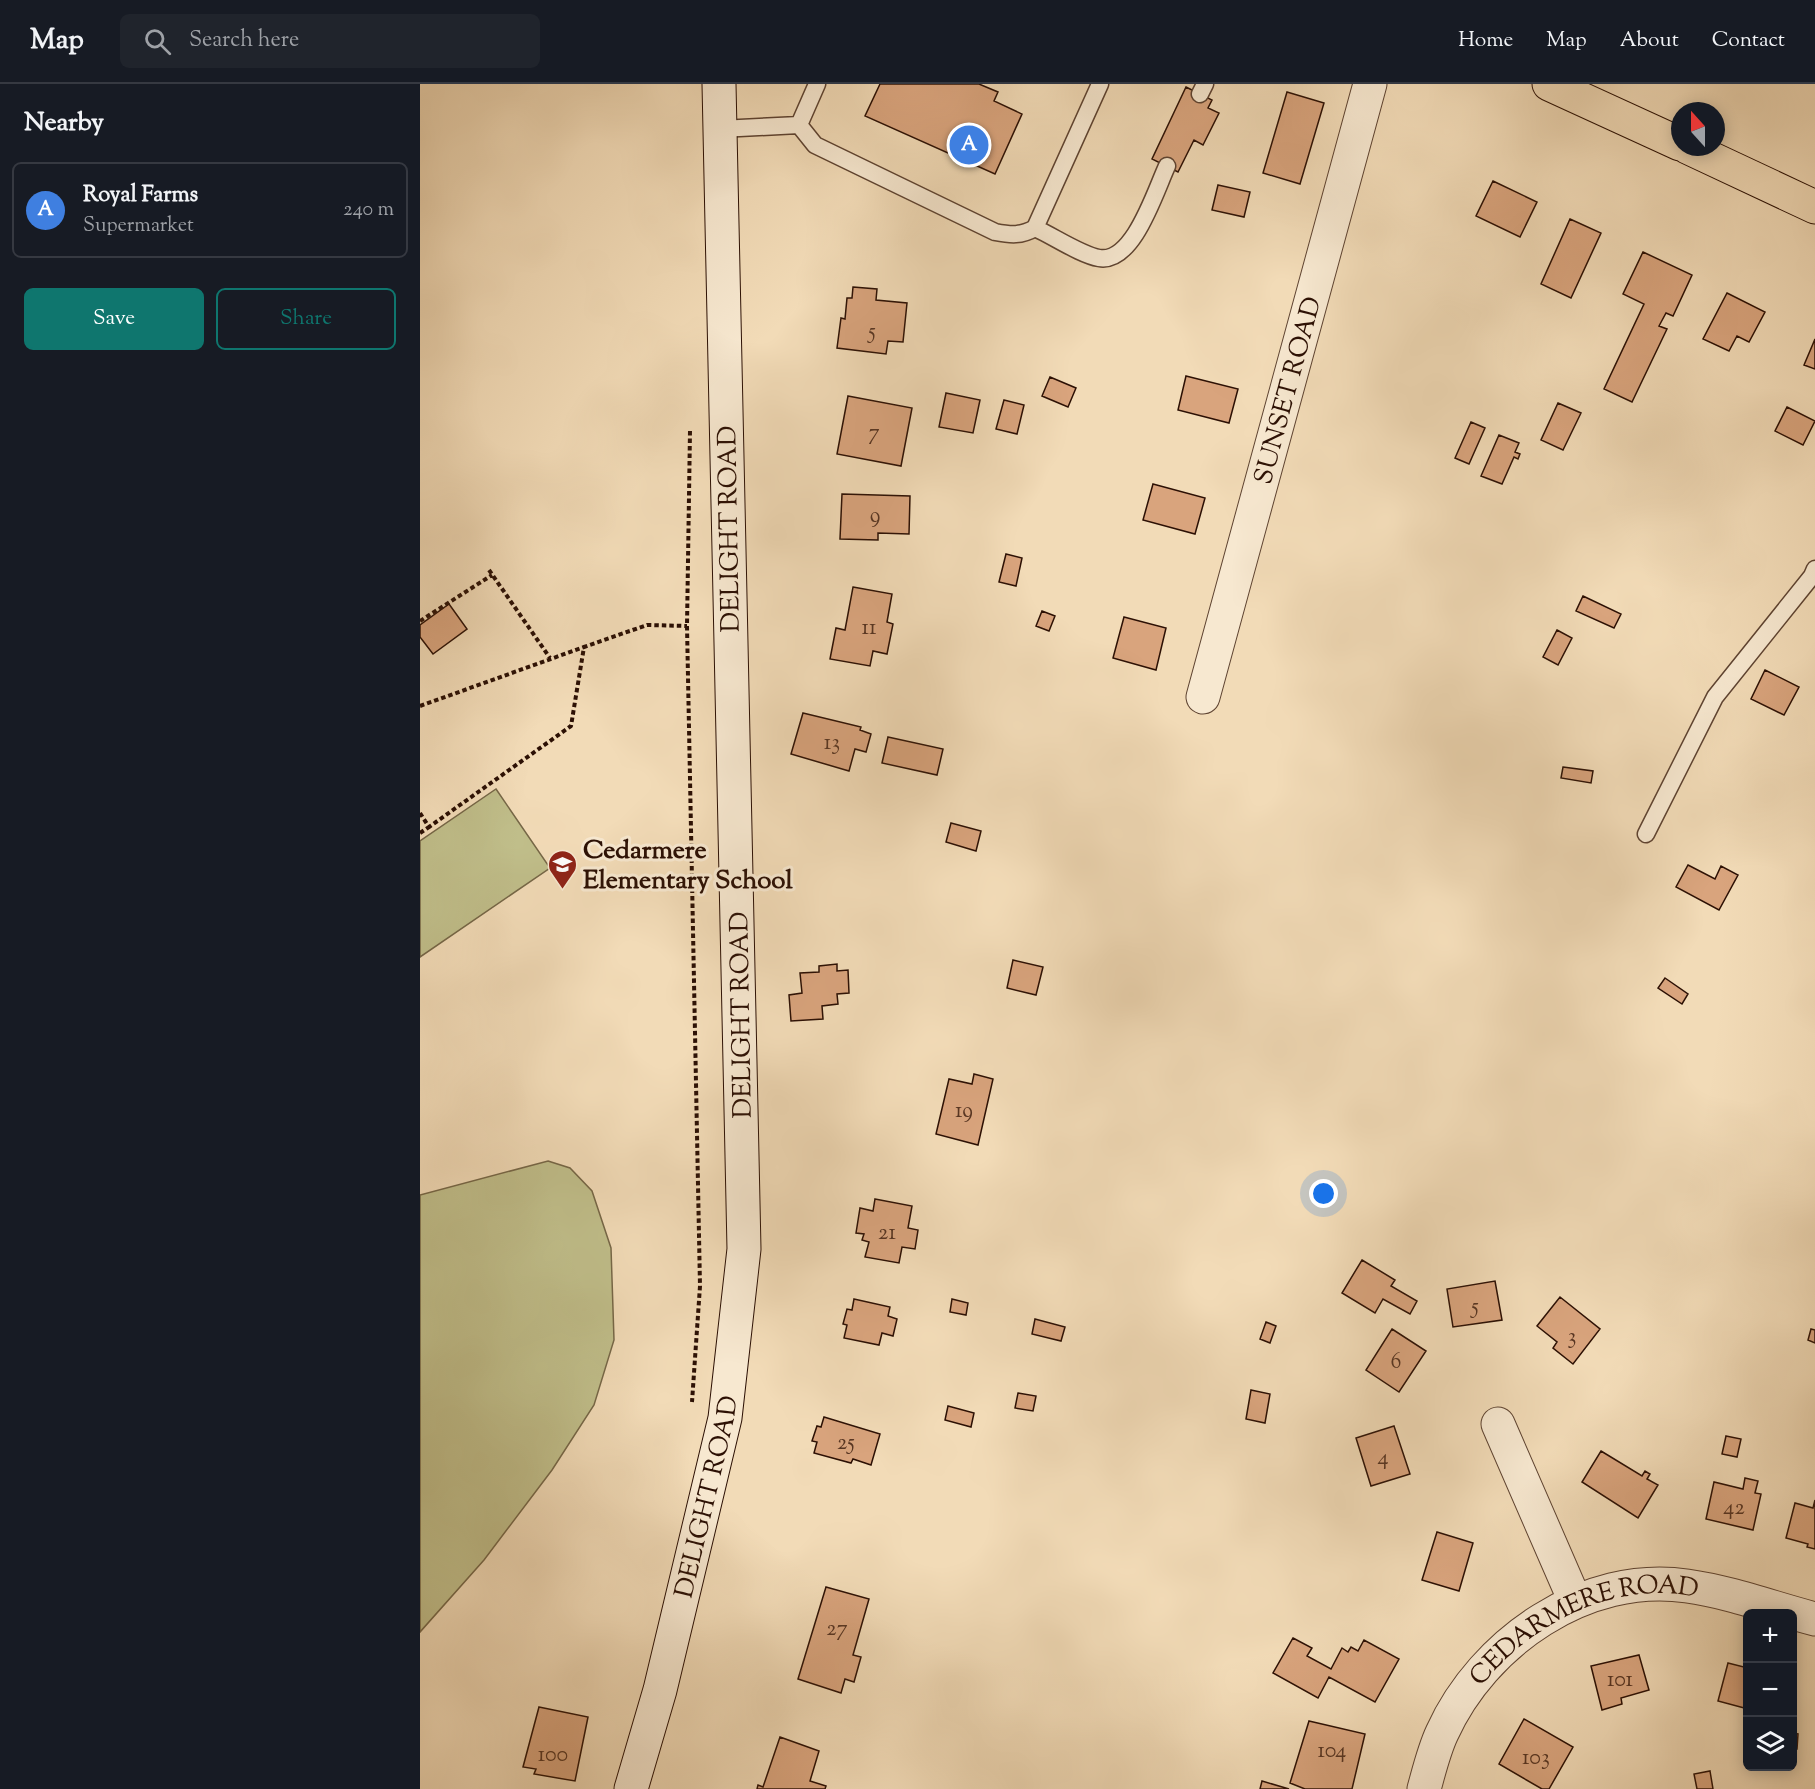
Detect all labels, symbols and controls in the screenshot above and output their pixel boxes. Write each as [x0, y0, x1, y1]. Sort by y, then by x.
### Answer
search box [120, 14, 540, 68]
text: Map [30, 21, 84, 61]
icon: search [141, 25, 174, 58]
text: Search here [189, 25, 299, 57]
text: Home [1458, 26, 1513, 56]
text: Map [1546, 26, 1587, 56]
text: About [1620, 26, 1679, 56]
text: Contact [1712, 26, 1785, 56]
north arrow [1671, 102, 1725, 156]
text: Nearby [24, 105, 104, 142]
pin: A [950, 122, 988, 168]
text: Royal Farms [83, 180, 198, 212]
text: A [37, 196, 54, 225]
text: 240 m [343, 196, 394, 225]
text: Supermarket [83, 212, 194, 241]
button: Save [24, 288, 204, 350]
button: Share [216, 288, 396, 350]
street label: SUNSET ROAD [1246, 293, 1332, 489]
house number: 5 [866, 317, 876, 349]
house number: 7 [868, 418, 880, 450]
street label: DELIGHT ROAD [710, 425, 751, 633]
house number: 9 [870, 501, 880, 533]
house number: 11 [862, 613, 877, 645]
house number: 13 [824, 728, 840, 760]
place label: Cedarmere Elementary School [583, 833, 793, 900]
school or university icon: Cedarmere Elementary School [546, 848, 578, 890]
street label: DELIGHT ROAD [722, 911, 763, 1119]
house number: 19 [955, 1096, 973, 1128]
your location [1309, 1179, 1338, 1208]
house number: 21 [878, 1218, 896, 1250]
house number: 5 [1469, 1292, 1479, 1324]
house number: 3 [1568, 1322, 1576, 1354]
house number: 6 [1391, 1347, 1401, 1379]
street label: DELIGHT ROAD [667, 1394, 748, 1602]
house number: 25 [837, 1428, 855, 1460]
house number: 4 [1377, 1443, 1389, 1475]
house number: 42 [1723, 1493, 1745, 1525]
street label: CEDARMERE ROAD [1462, 1568, 1701, 1694]
map controls [1743, 1609, 1797, 1771]
button: + [1743, 1609, 1797, 1663]
house number: 27 [826, 1614, 848, 1646]
button: − [1743, 1663, 1797, 1717]
house number: 101 [1607, 1665, 1634, 1697]
button: layers [1743, 1717, 1797, 1771]
house number: 104 [1318, 1736, 1346, 1768]
house number: 100 [538, 1740, 568, 1772]
house number: 103 [1522, 1743, 1550, 1775]

